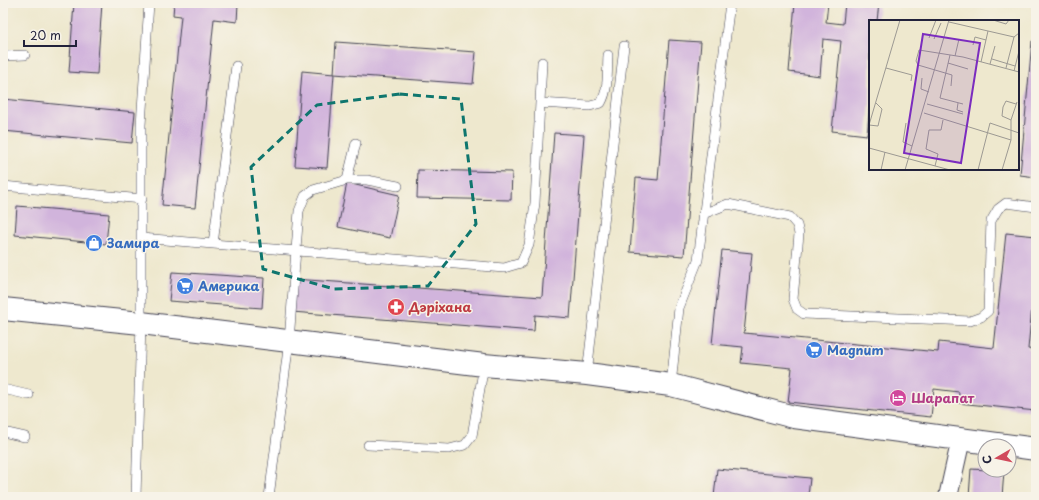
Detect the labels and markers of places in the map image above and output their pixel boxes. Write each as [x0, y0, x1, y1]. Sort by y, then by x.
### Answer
shop icon: Замира [84, 233, 104, 253]
place label: Замира [106, 233, 159, 252]
supermarket icon: Америка [175, 276, 195, 296]
place label: Америка [197, 276, 260, 295]
pharmacy icon: Дəріхана [386, 297, 406, 317]
place label: Дəріхана [408, 297, 471, 316]
supermarket icon: Magnum [804, 340, 824, 360]
place label: Magnum [827, 340, 884, 359]
hotel icon: Шарапат [888, 388, 908, 408]
place label: Шарапат [911, 388, 975, 407]

